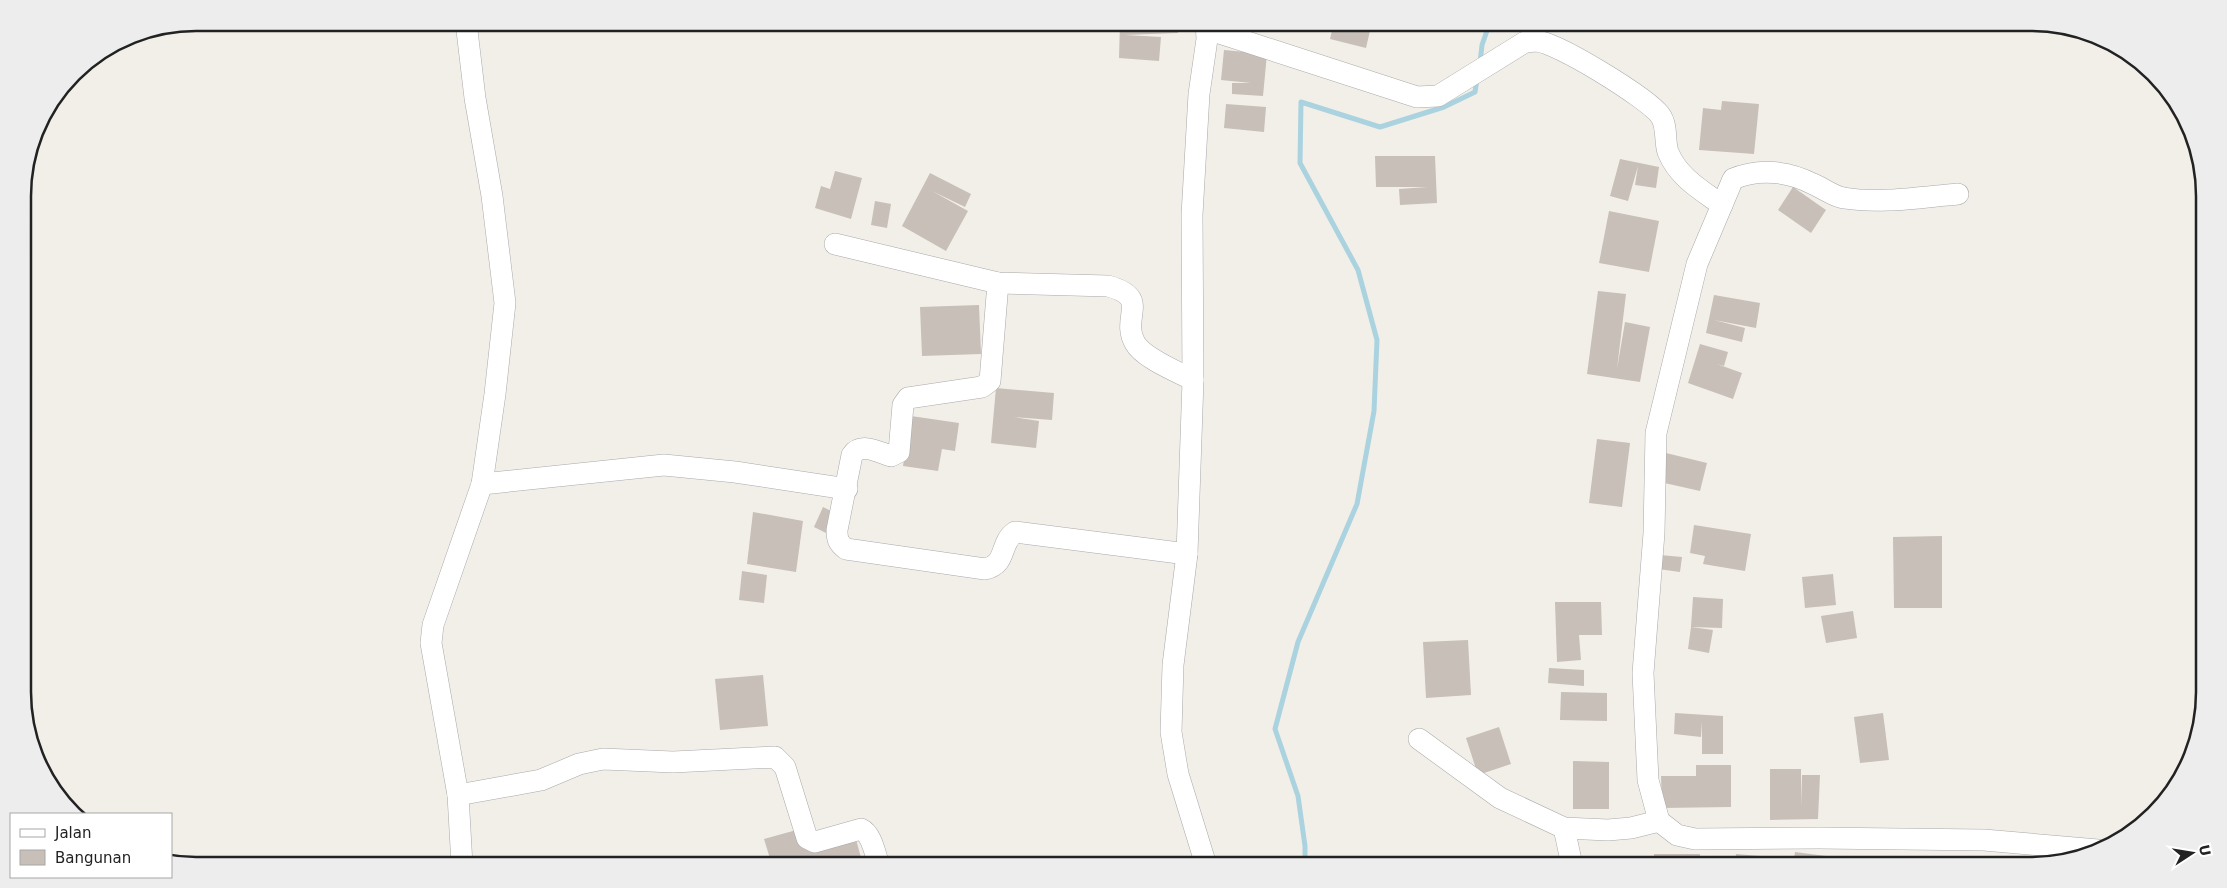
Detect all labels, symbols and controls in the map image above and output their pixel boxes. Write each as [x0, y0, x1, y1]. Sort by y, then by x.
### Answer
legend [10, 813, 172, 878]
text: Jalan [54, 824, 91, 842]
north arrow [2167, 828, 2217, 878]
text: U [2196, 843, 2214, 858]
text: Bangunan [55, 849, 131, 867]

